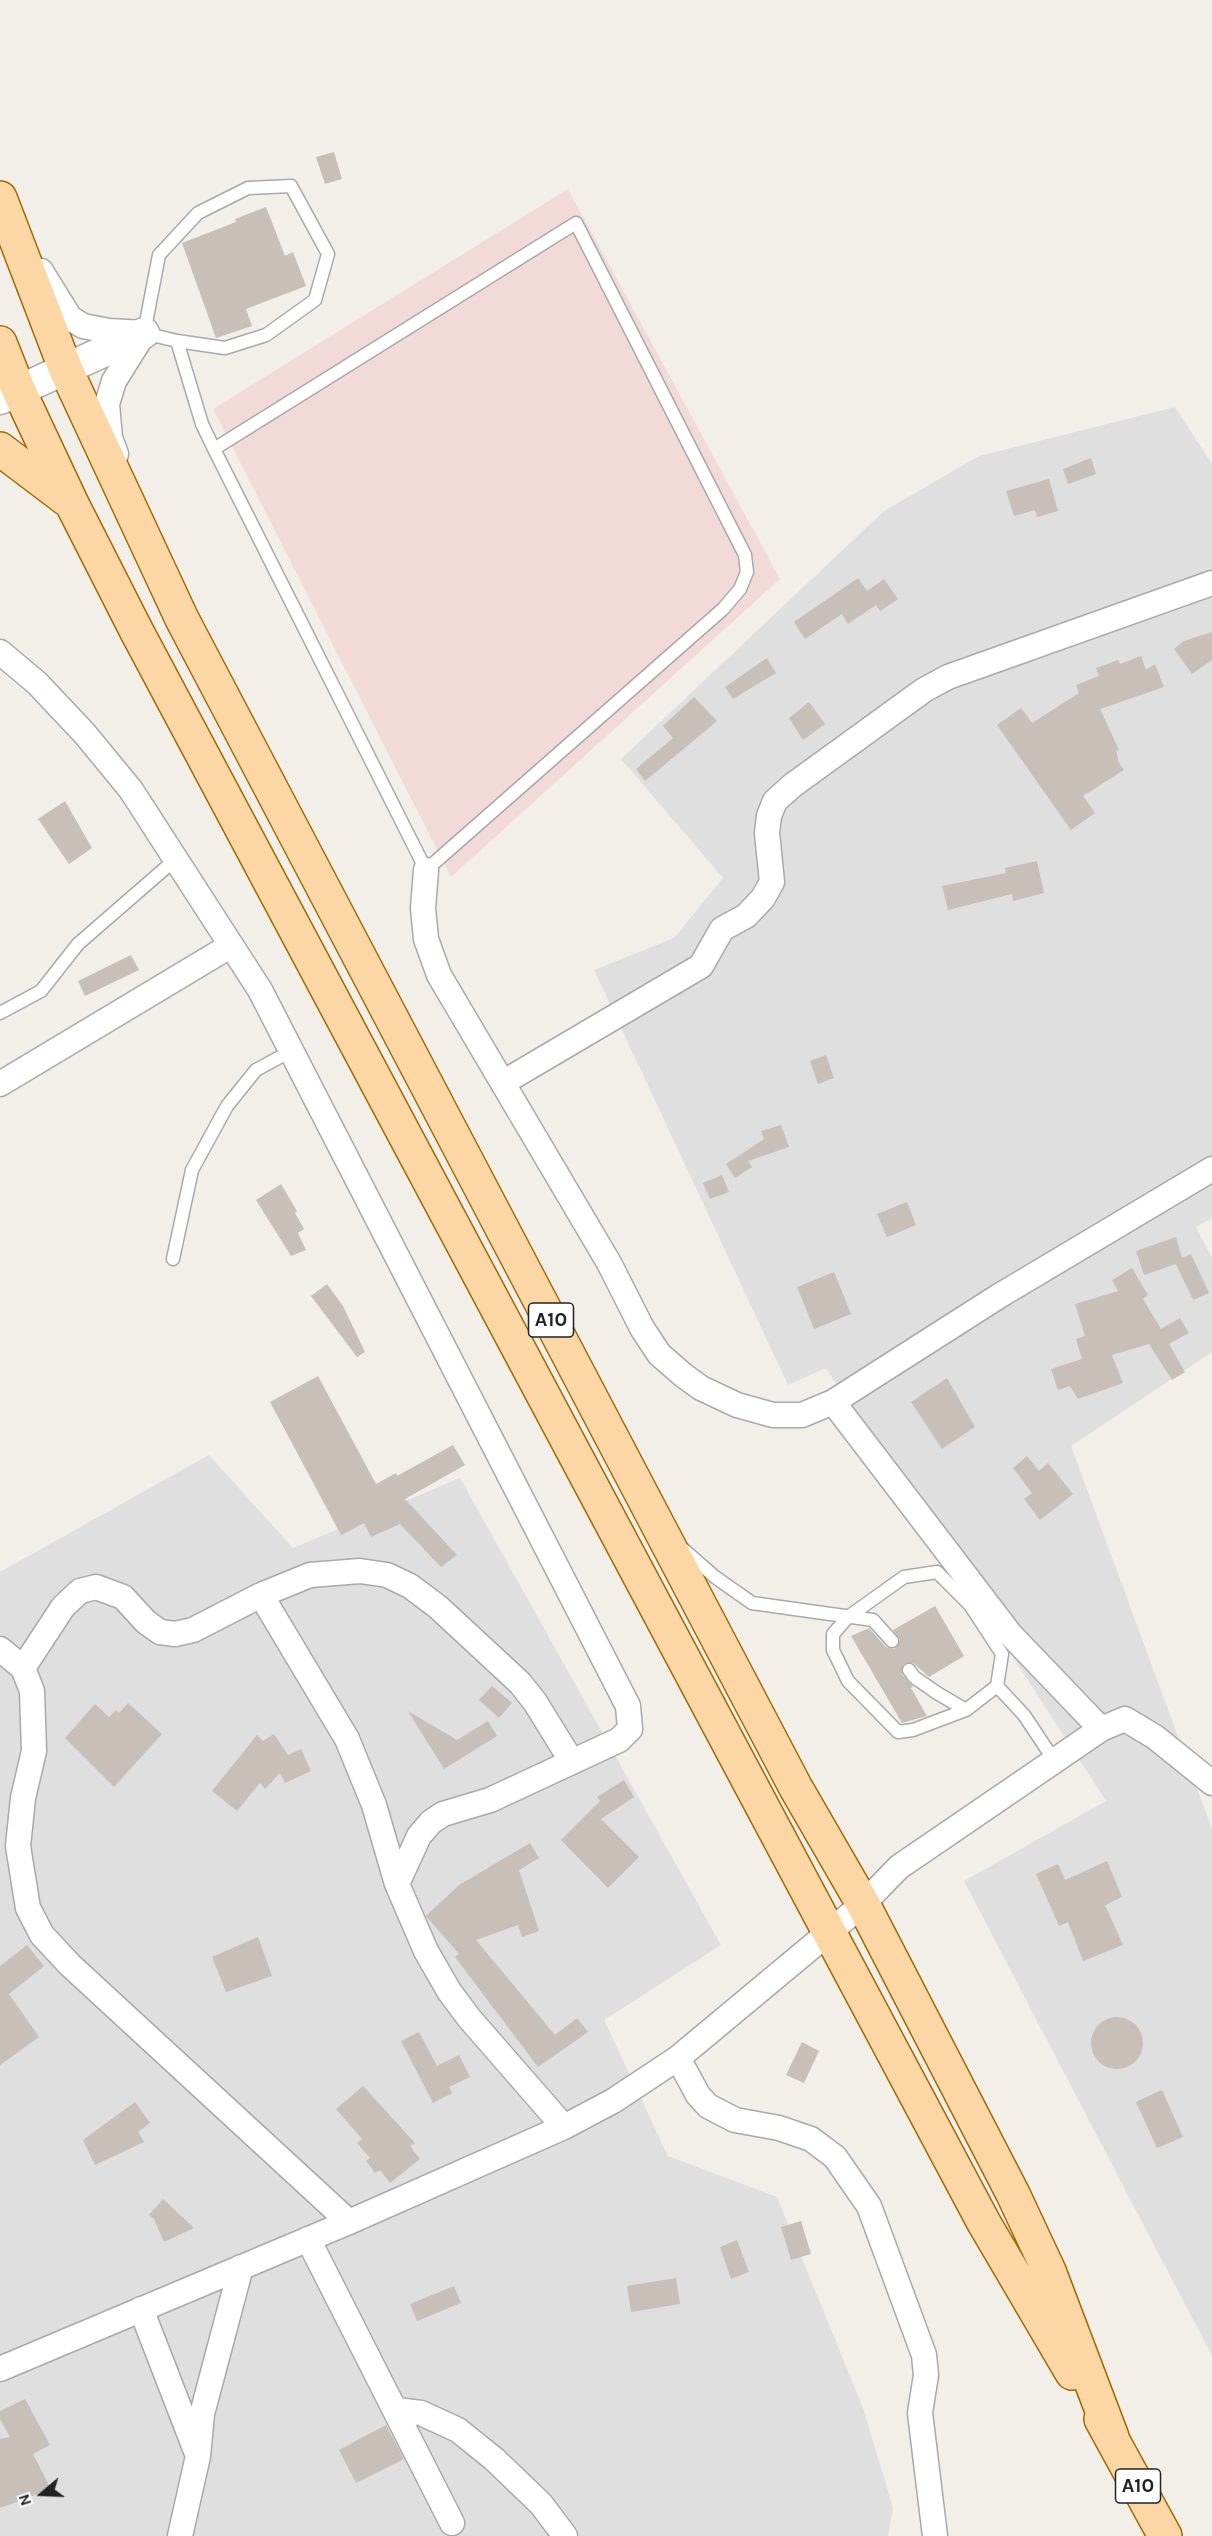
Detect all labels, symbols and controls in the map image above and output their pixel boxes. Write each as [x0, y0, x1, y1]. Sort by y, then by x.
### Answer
road number: A10 [528, 1303, 574, 1337]
north arrow [12, 2464, 72, 2524]
road number: A10 [1116, 2469, 1160, 2503]
text: N [14, 2492, 35, 2509]

